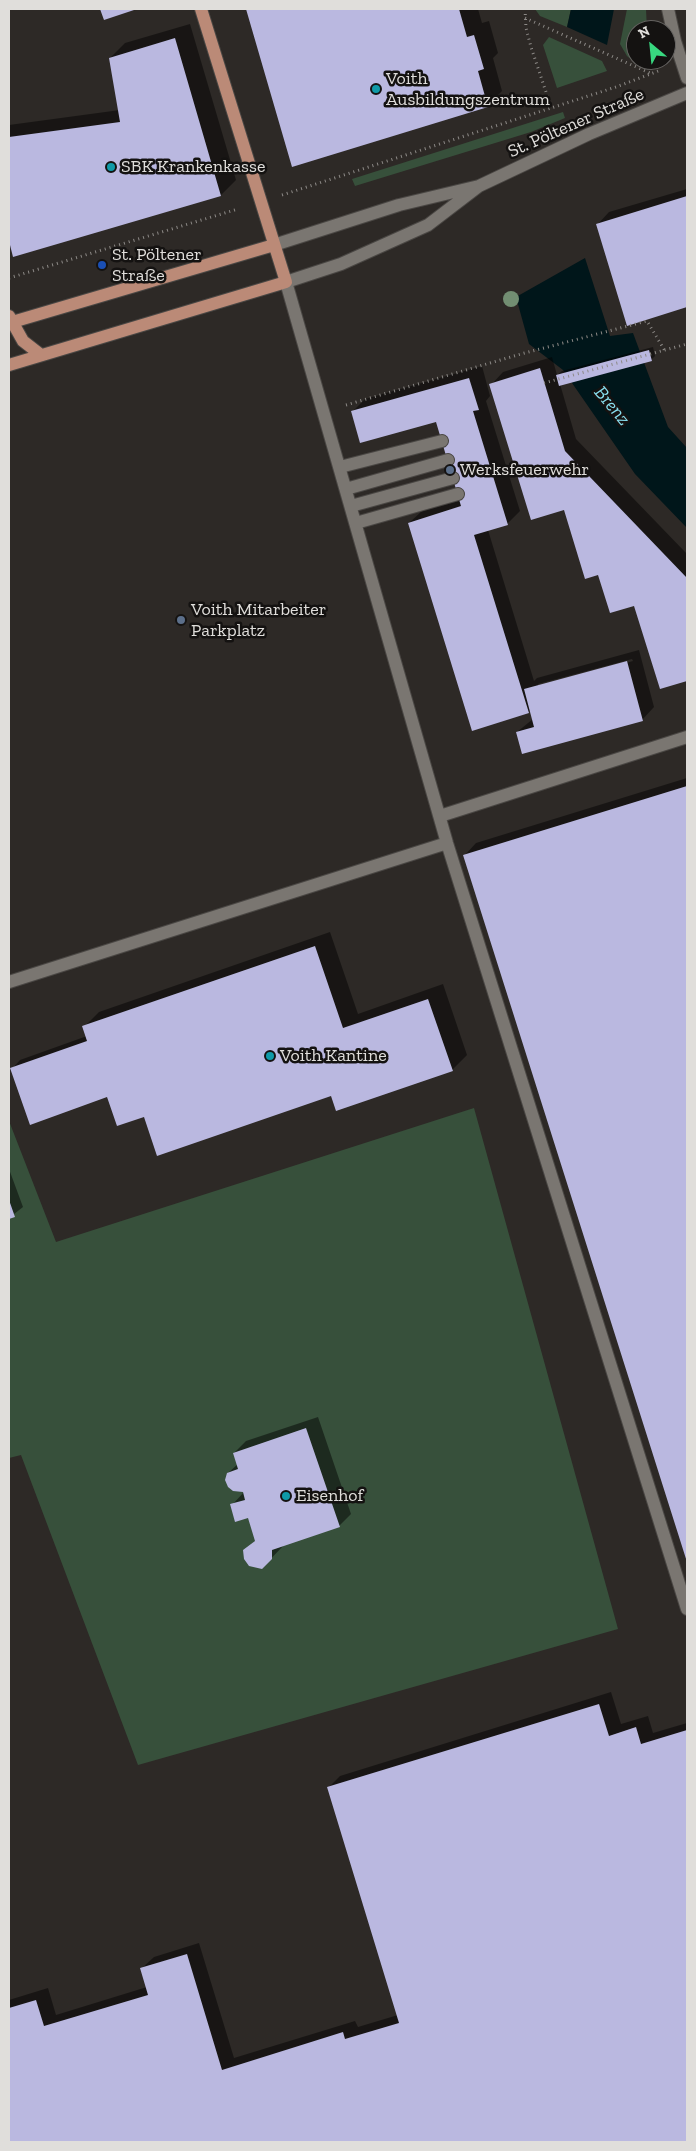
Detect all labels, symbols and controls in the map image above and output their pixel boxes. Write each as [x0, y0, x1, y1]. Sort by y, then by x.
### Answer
north arrow [626, 20, 676, 70]
text: N [635, 22, 653, 42]
place label: Voith Ausbildungszentrum [386, 68, 550, 110]
marker: Voith Ausbildungszentrum [370, 83, 382, 95]
street label: St. Pöltener Straße [505, 83, 647, 163]
place label: SBK Krankenkasse [121, 156, 265, 178]
marker: SBK Krankenkasse [105, 161, 117, 173]
place label: St. Pöltener Straße [112, 244, 202, 286]
marker: St. Pöltener Straße [96, 259, 108, 271]
water label: Brenz [589, 382, 635, 430]
place label: Werksfeuerwehr [460, 459, 589, 481]
marker: Werksfeuerwehr [444, 464, 456, 476]
place label: Voith Mitarbeiter Parkplatz [191, 599, 326, 642]
marker: Voith Mitarbeiter Parkplatz [175, 614, 187, 626]
place label: Voith Kantine [280, 1045, 387, 1067]
marker: Voith Kantine [264, 1050, 276, 1062]
place label: Eisenhof [296, 1485, 363, 1507]
marker: Eisenhof [280, 1490, 292, 1502]

